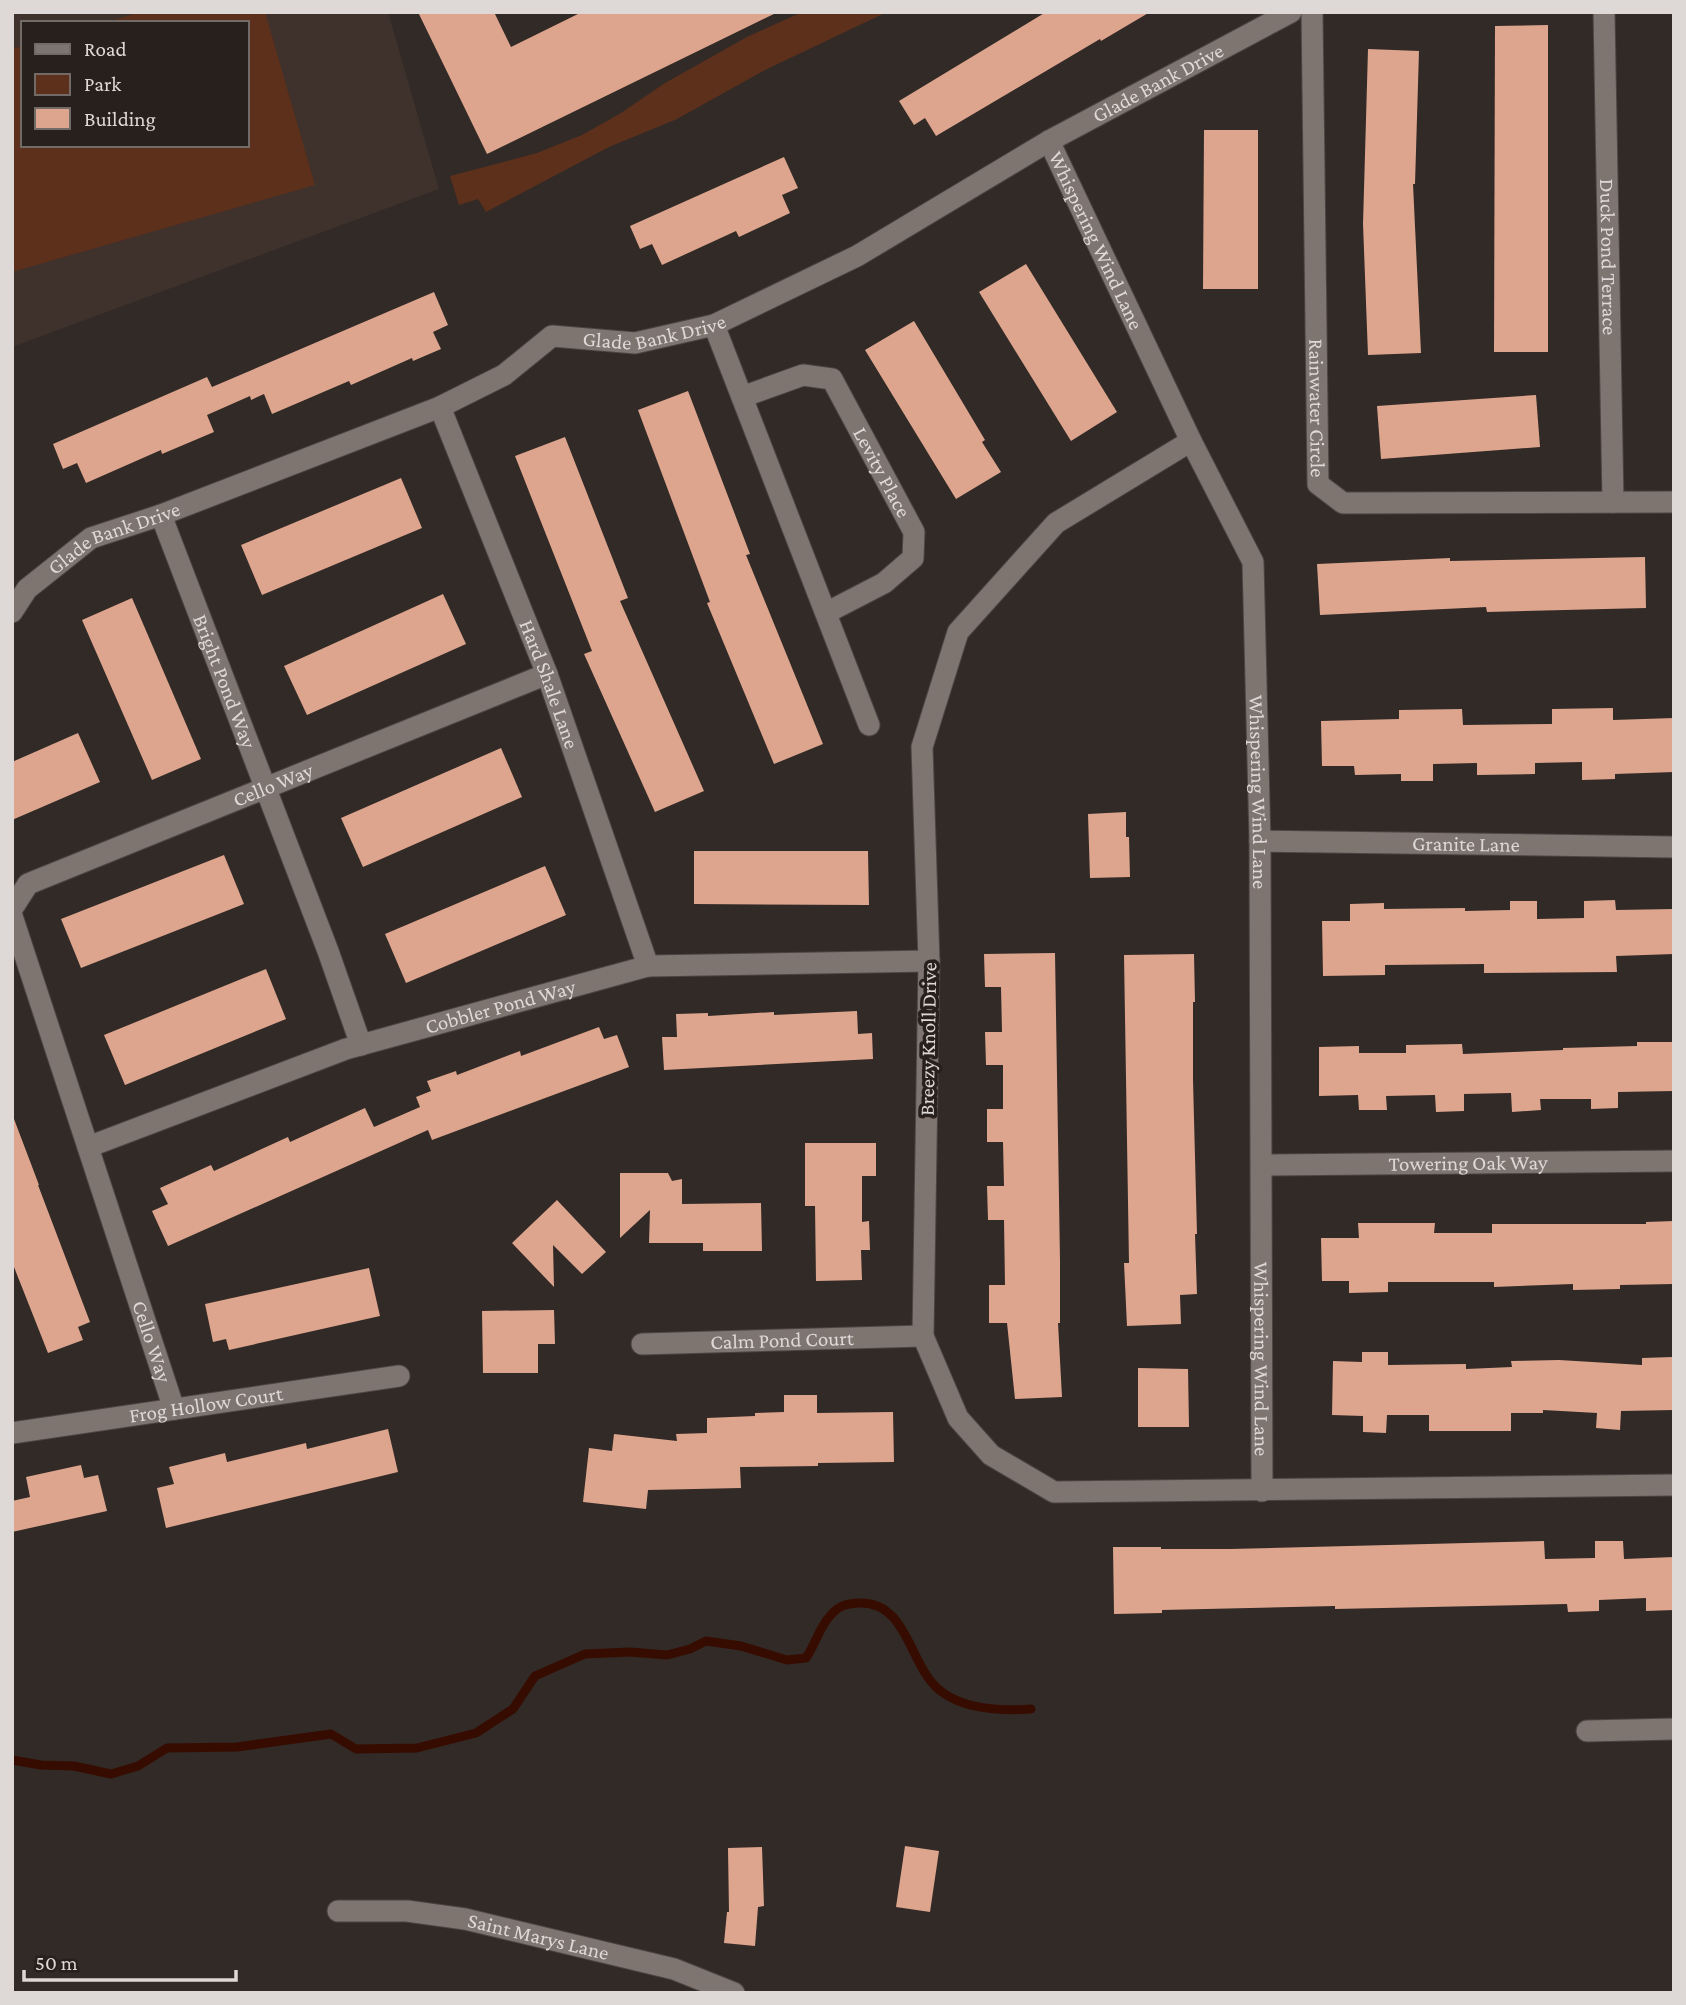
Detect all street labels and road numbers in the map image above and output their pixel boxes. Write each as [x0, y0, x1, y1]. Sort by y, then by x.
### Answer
street label: Glade Bank Drive [1088, 38, 1228, 128]
street label: Whispering Wind Lane [1044, 147, 1148, 333]
street label: Duck Pond Terrace [1595, 178, 1622, 335]
street label: Glade Bank Drive [582, 309, 730, 355]
street label: Rainwater Circle [1304, 338, 1330, 477]
street label: Levity Place [848, 423, 916, 522]
street label: Glade Bank Drive [43, 497, 184, 580]
street label: Bright Pond Way [188, 611, 261, 752]
street label: Hard Shale Lane [514, 616, 584, 752]
street label: Whispering Wind Lane [1244, 695, 1272, 889]
street label: Cello Way [229, 758, 317, 812]
street label: Granite Lane [1412, 831, 1520, 857]
street label: Breezy Knoll Drive [915, 962, 941, 1116]
street label: Cobbler Pond Way [422, 974, 578, 1039]
street label: Towering Oak Way [1388, 1150, 1548, 1176]
street label: Whispering Wind Lane [1249, 1262, 1274, 1456]
street label: Cello Way [127, 1298, 177, 1386]
street label: Calm Pond Court [710, 1326, 855, 1354]
street label: Frog Hollow Court [127, 1381, 285, 1428]
street label: Saint Marys Lane [465, 1908, 611, 1965]

